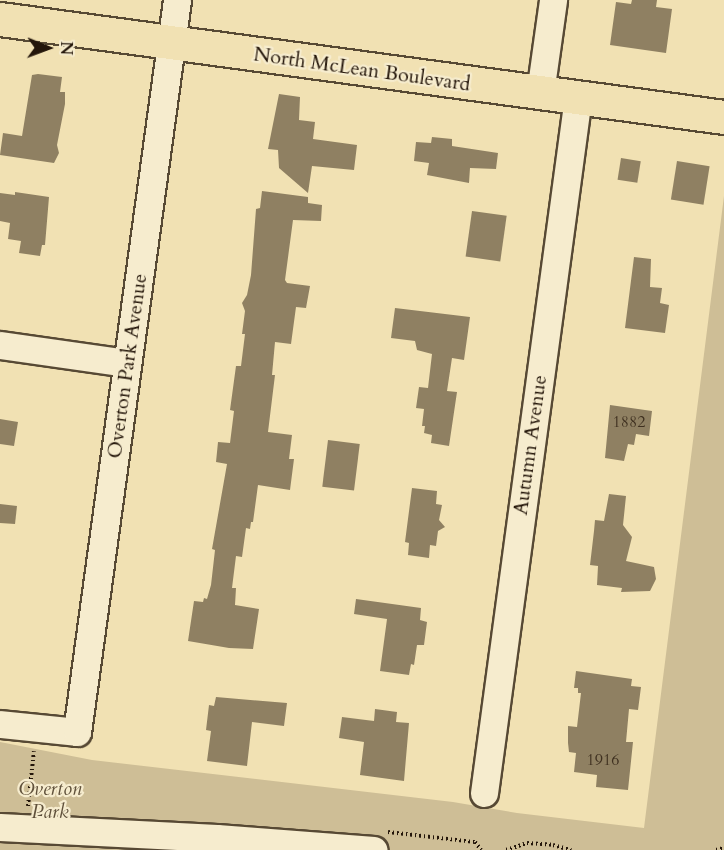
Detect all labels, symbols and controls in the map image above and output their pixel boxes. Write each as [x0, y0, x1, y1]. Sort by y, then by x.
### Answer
north arrow [18, 18, 78, 78]
text: N [55, 41, 77, 55]
street label: North McLean Boulevard [252, 42, 472, 96]
street label: Overton Park Avenue [102, 272, 152, 460]
street label: Autumn Avenue [508, 374, 552, 516]
house number: 1882 [613, 412, 645, 432]
house number: 1916 [587, 750, 619, 770]
park label: Overton Park [18, 777, 82, 824]

